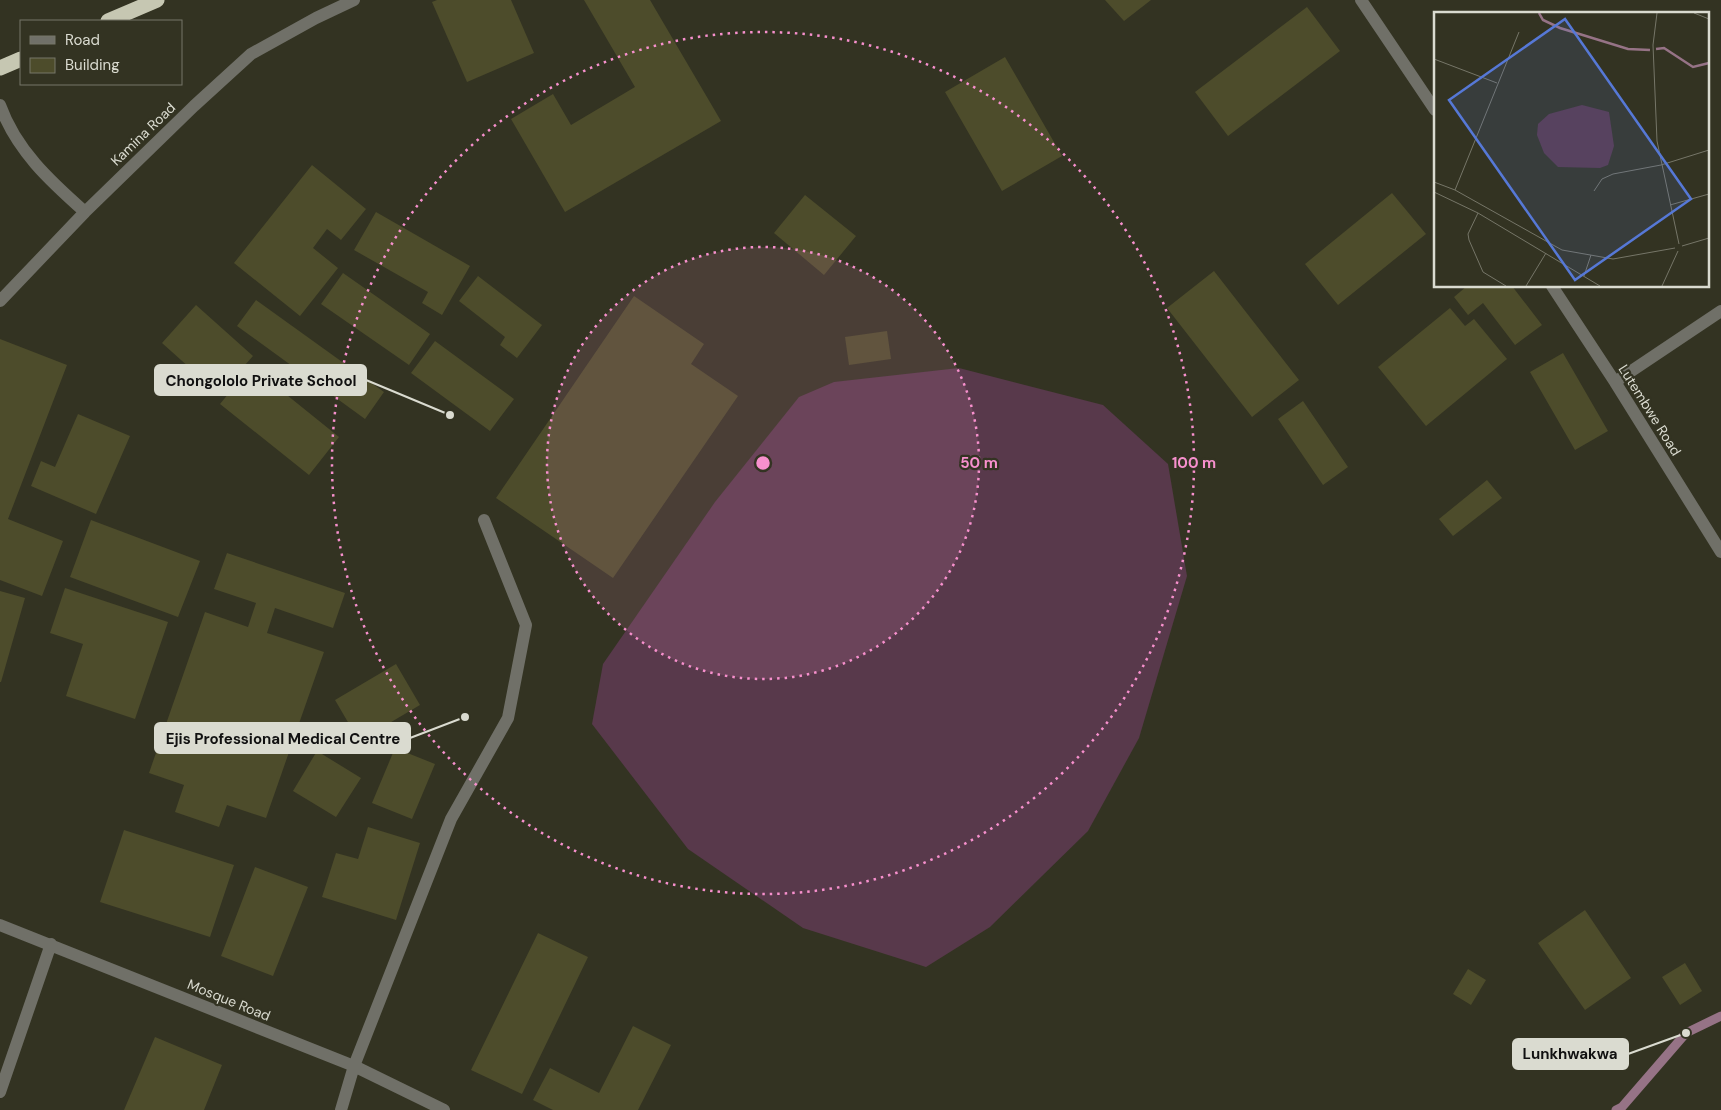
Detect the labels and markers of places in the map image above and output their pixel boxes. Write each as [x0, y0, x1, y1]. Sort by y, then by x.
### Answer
callout: Chongololo Private School [155, 365, 366, 395]
centre of rings [754, 454, 772, 472]
callout: Ejis Professional Medical Centre [155, 723, 410, 753]
callout: Lunkhwakwa [1513, 1039, 1628, 1069]

